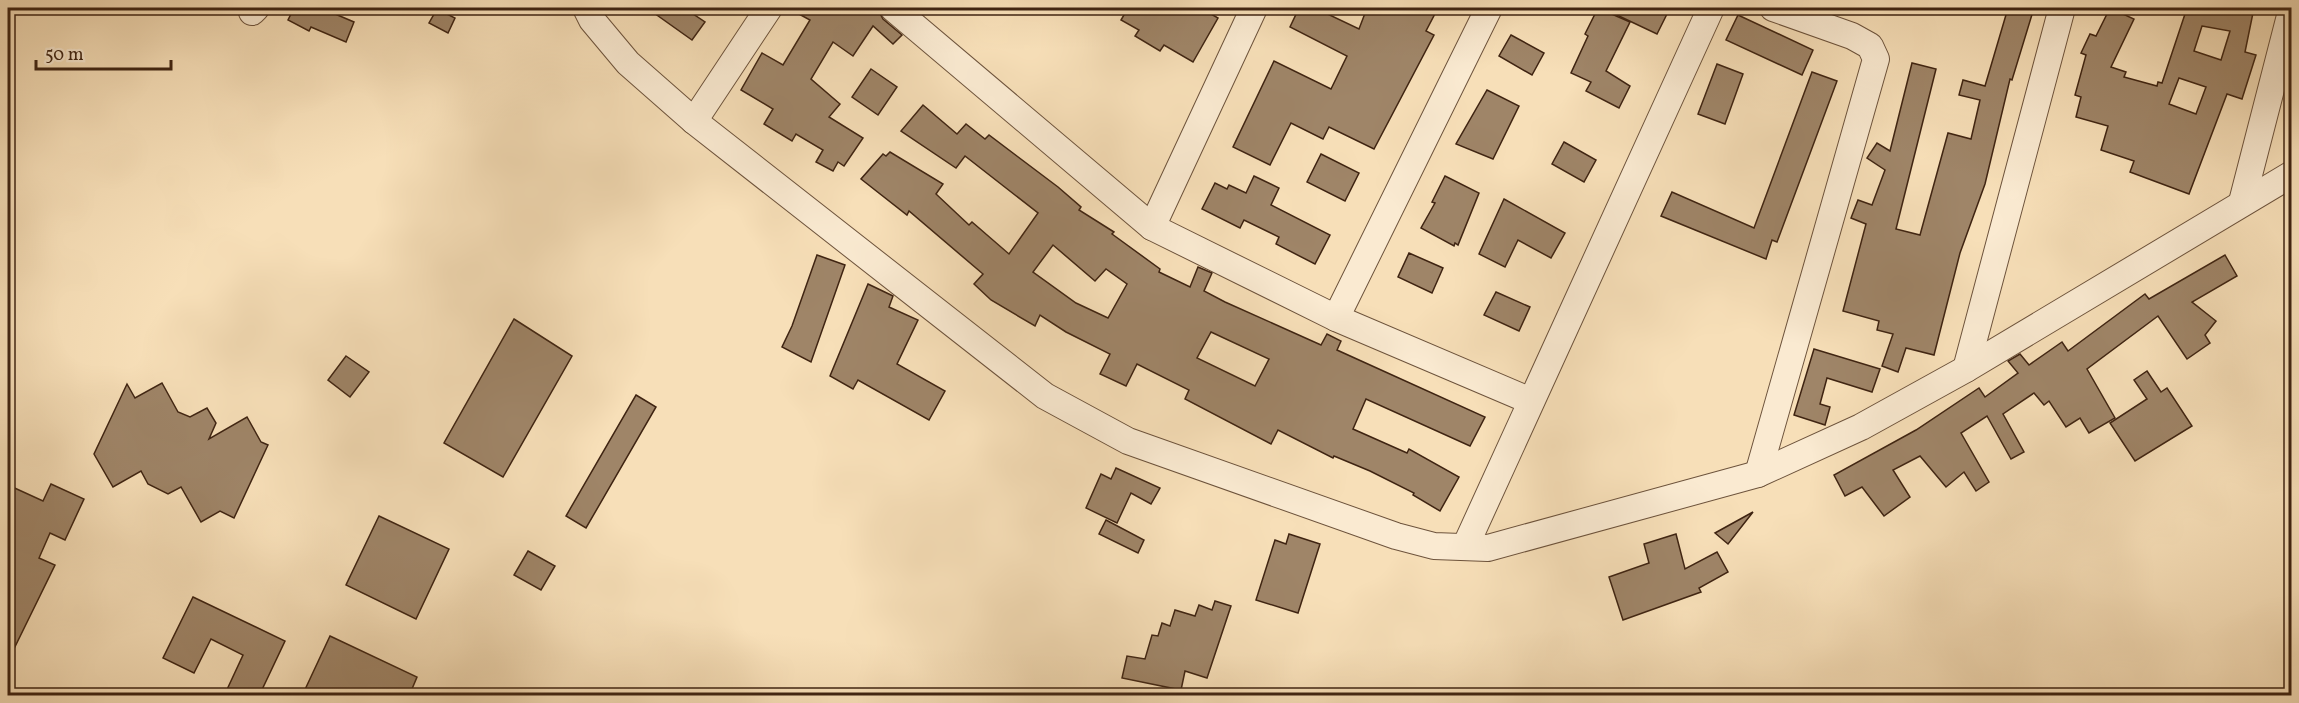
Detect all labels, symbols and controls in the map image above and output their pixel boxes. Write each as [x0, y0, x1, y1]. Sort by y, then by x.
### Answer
scale bar [36, 33, 171, 71]
text: 50 m [45, 43, 84, 68]

